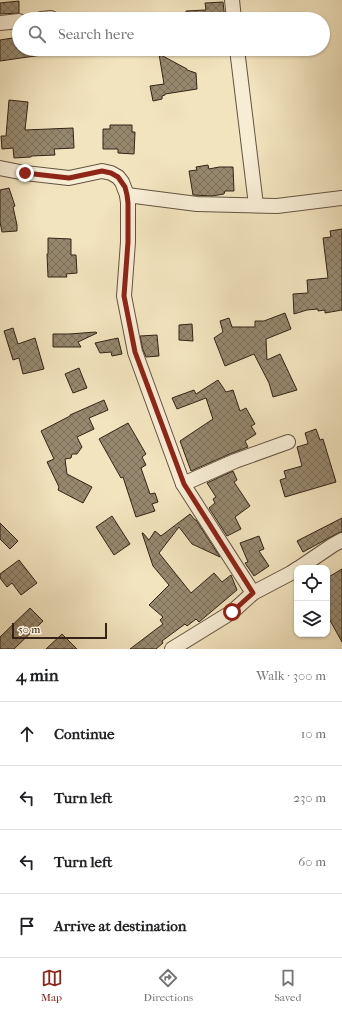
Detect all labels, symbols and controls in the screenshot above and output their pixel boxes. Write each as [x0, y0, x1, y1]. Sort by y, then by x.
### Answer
search box [12, 12, 330, 56]
icon: search [26, 23, 48, 45]
text: Search here [58, 25, 134, 43]
route end [16, 164, 34, 182]
map controls [294, 565, 330, 637]
button: locate [294, 565, 330, 601]
button: layers [294, 601, 330, 637]
route start [223, 603, 241, 621]
scale bar [12, 621, 107, 640]
text: 50 m [18, 623, 40, 636]
text: 4 min [16, 665, 59, 685]
text: Walk · 300 m [256, 668, 326, 683]
icon: ahead [16, 723, 38, 745]
text: Continue [54, 725, 114, 743]
text: 10 m [301, 726, 326, 741]
icon: left [16, 787, 38, 809]
text: Turn left [54, 789, 112, 807]
text: 230 m [293, 790, 326, 805]
icon: left [16, 851, 38, 873]
text: Turn left [54, 853, 112, 871]
text: 60 m [298, 854, 326, 869]
icon: arrive [16, 915, 38, 937]
text: Arrive at destination [54, 917, 186, 935]
tab: Map [41, 967, 63, 1004]
tab: Directions [144, 967, 193, 1004]
tab: Saved [274, 967, 301, 1004]

